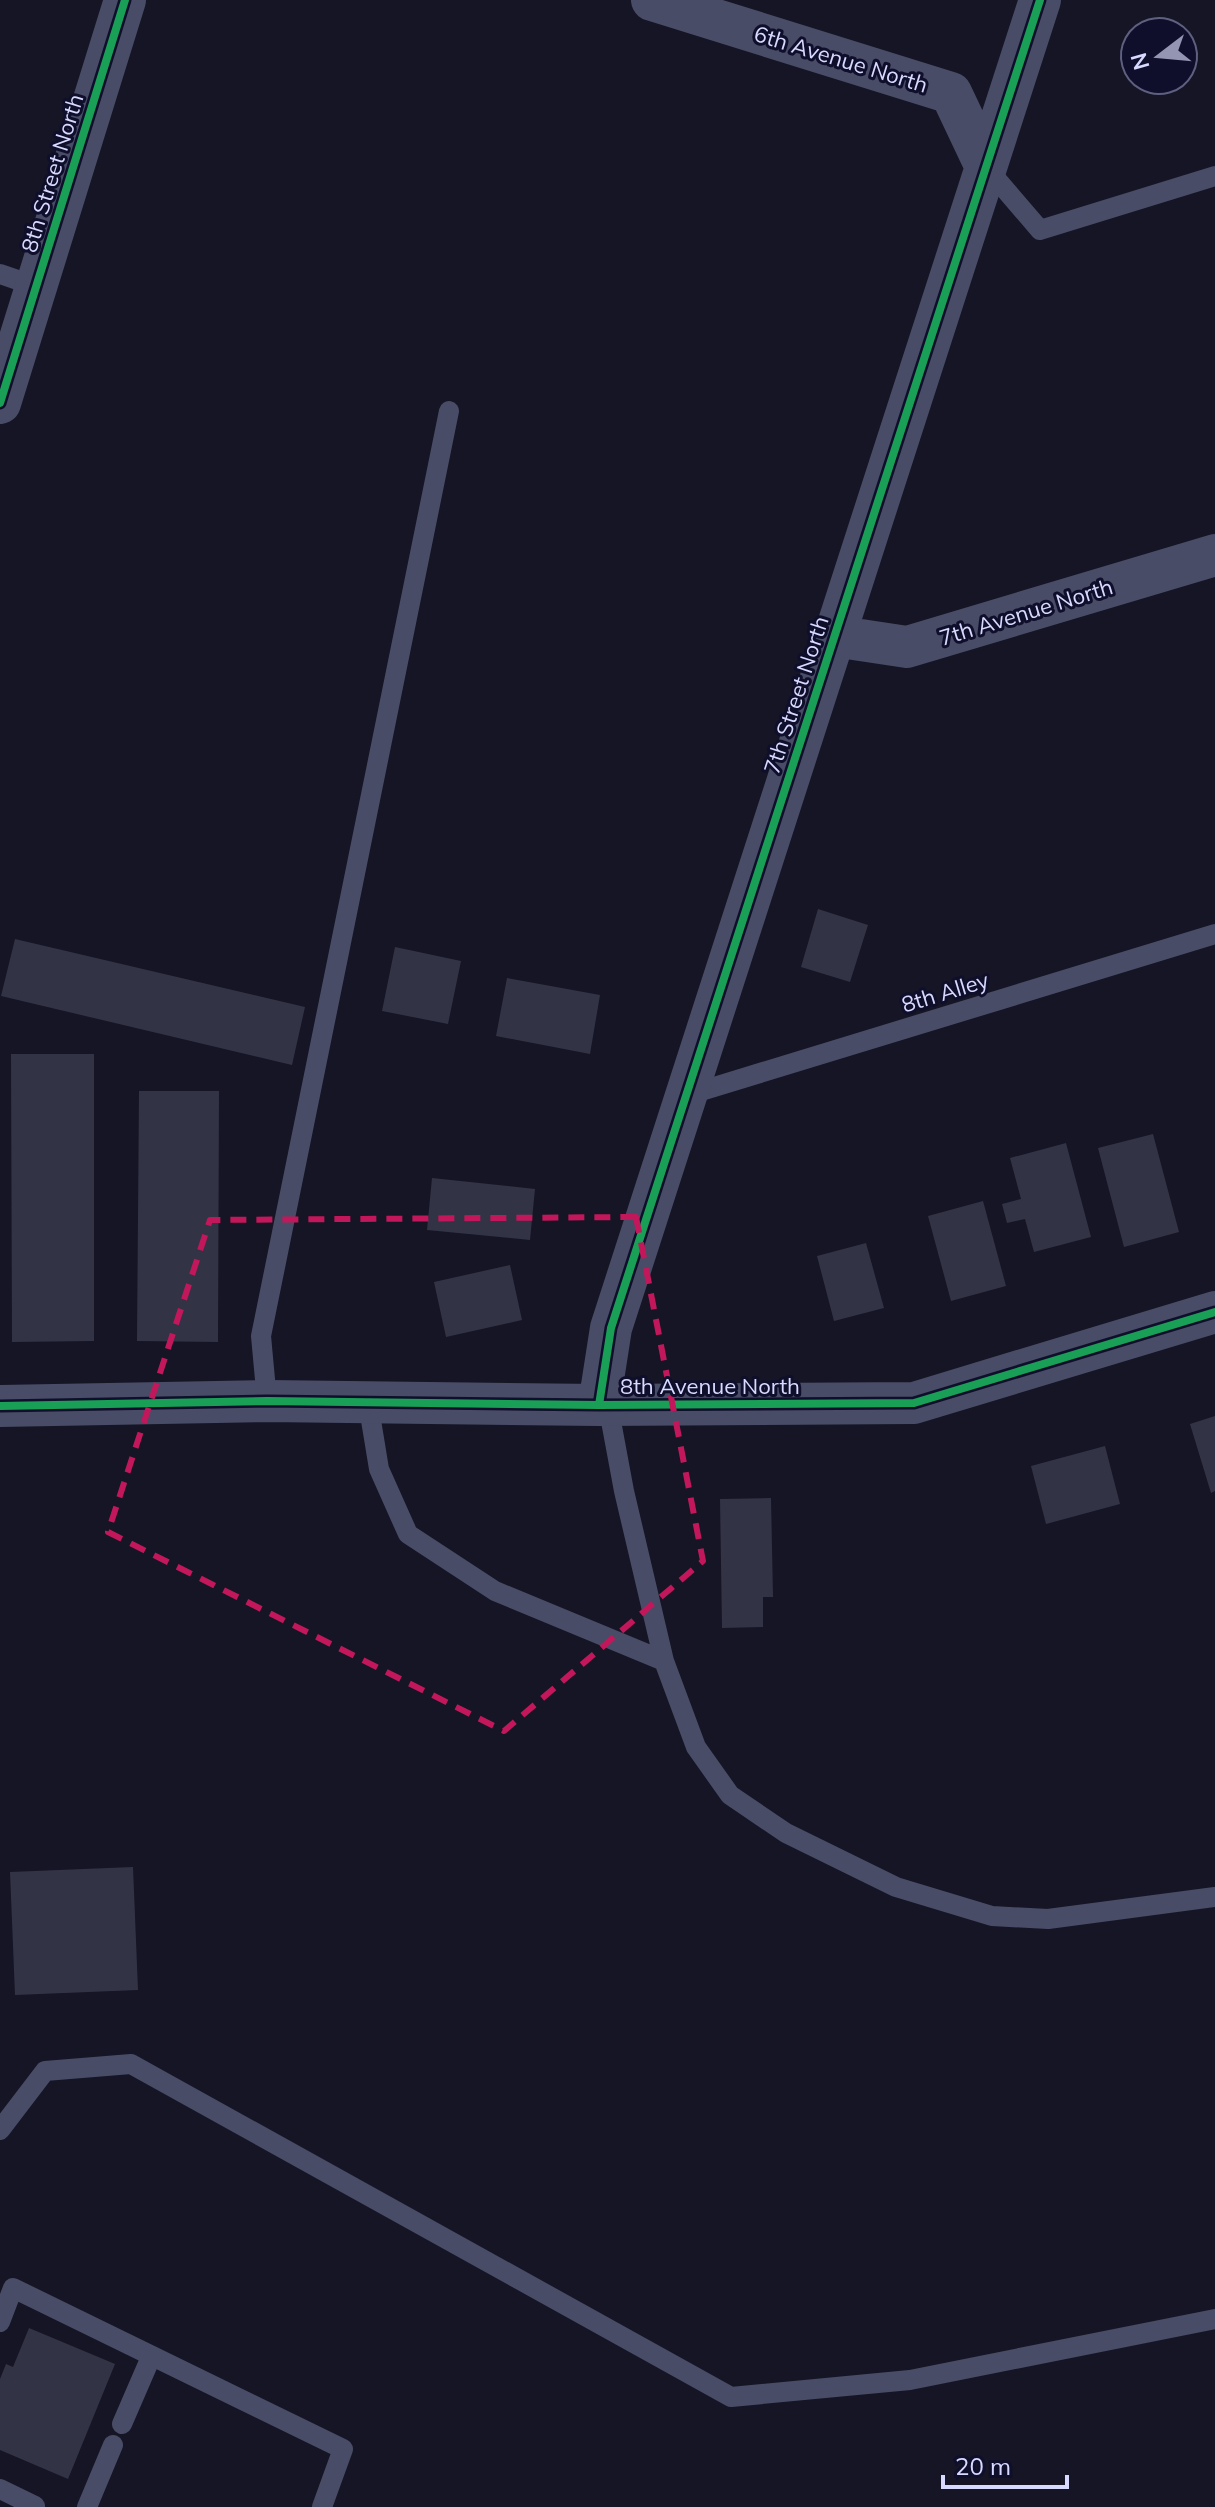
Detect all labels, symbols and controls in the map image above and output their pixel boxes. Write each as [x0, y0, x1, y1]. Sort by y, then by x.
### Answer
north arrow [1119, 16, 1199, 96]
street label: 6th Avenue North [751, 19, 931, 99]
text: N [1124, 50, 1156, 73]
street label: 8th Street North [15, 90, 89, 256]
street label: 7th Avenue North [936, 572, 1116, 652]
street label: 7th Street North [757, 613, 835, 777]
street label: 8th Alley [898, 965, 992, 1018]
street label: 8th Avenue North [620, 1372, 800, 1400]
scale bar [943, 2439, 1067, 2489]
text: 20 m [955, 2451, 1011, 2481]

